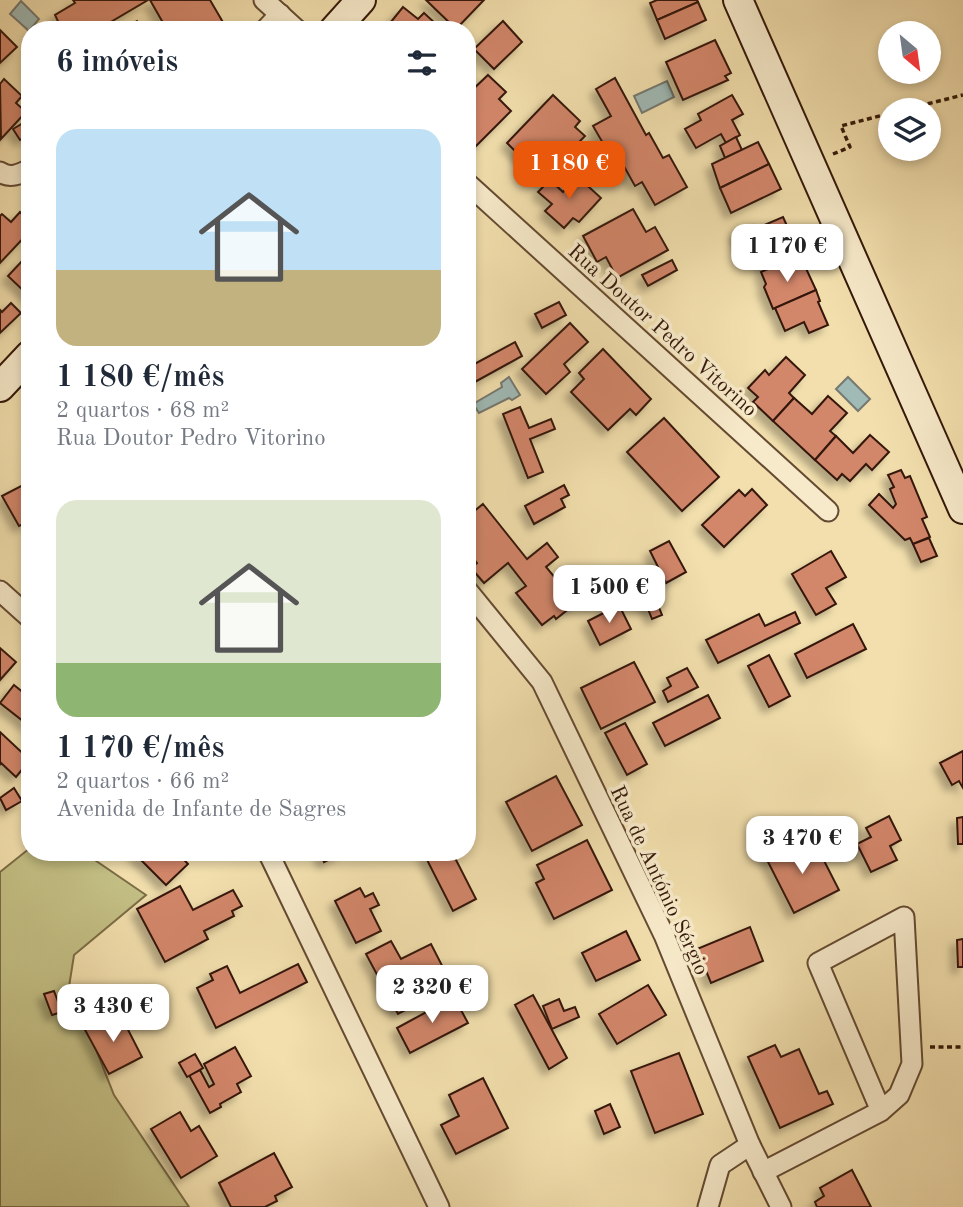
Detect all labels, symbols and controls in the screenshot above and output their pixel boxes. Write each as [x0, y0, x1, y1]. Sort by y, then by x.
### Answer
north arrow [878, 21, 942, 84]
map controls [878, 21, 941, 161]
icon: filters [403, 44, 441, 82]
text: 6 imóveis [56, 48, 178, 78]
button: layers [878, 98, 941, 161]
pin: 1 180 € [504, 142, 634, 201]
text: 1 180 € [529, 152, 609, 175]
icon: home [186, 174, 312, 300]
pin: 1 170 € [722, 224, 852, 284]
text: 1 170 € [747, 235, 827, 258]
street label: Rua Doutor Pedro Vitorino [563, 241, 761, 421]
text: 1 180 €/mês [56, 363, 224, 393]
text: 2 quartos · 68 m² [56, 399, 229, 422]
text: Rua Doutor Pedro Vitorino [56, 427, 326, 450]
icon: home [186, 545, 312, 671]
pin: 1 500 € [544, 566, 674, 625]
text: 1 500 € [569, 576, 649, 599]
text: 1 170 €/mês [56, 734, 224, 764]
text: 2 quartos · 66 m² [56, 770, 229, 793]
street label: Rua de António Sérgio [606, 783, 712, 979]
text: Avenida de Infante de Sagres [56, 798, 346, 821]
pin: 3 470 € [737, 816, 867, 876]
text: 3 470 € [762, 827, 842, 850]
pin: 2 320 € [367, 965, 497, 1025]
text: 2 320 € [392, 976, 472, 999]
pin: 3 430 € [48, 984, 178, 1044]
text: 3 430 € [73, 995, 153, 1018]

